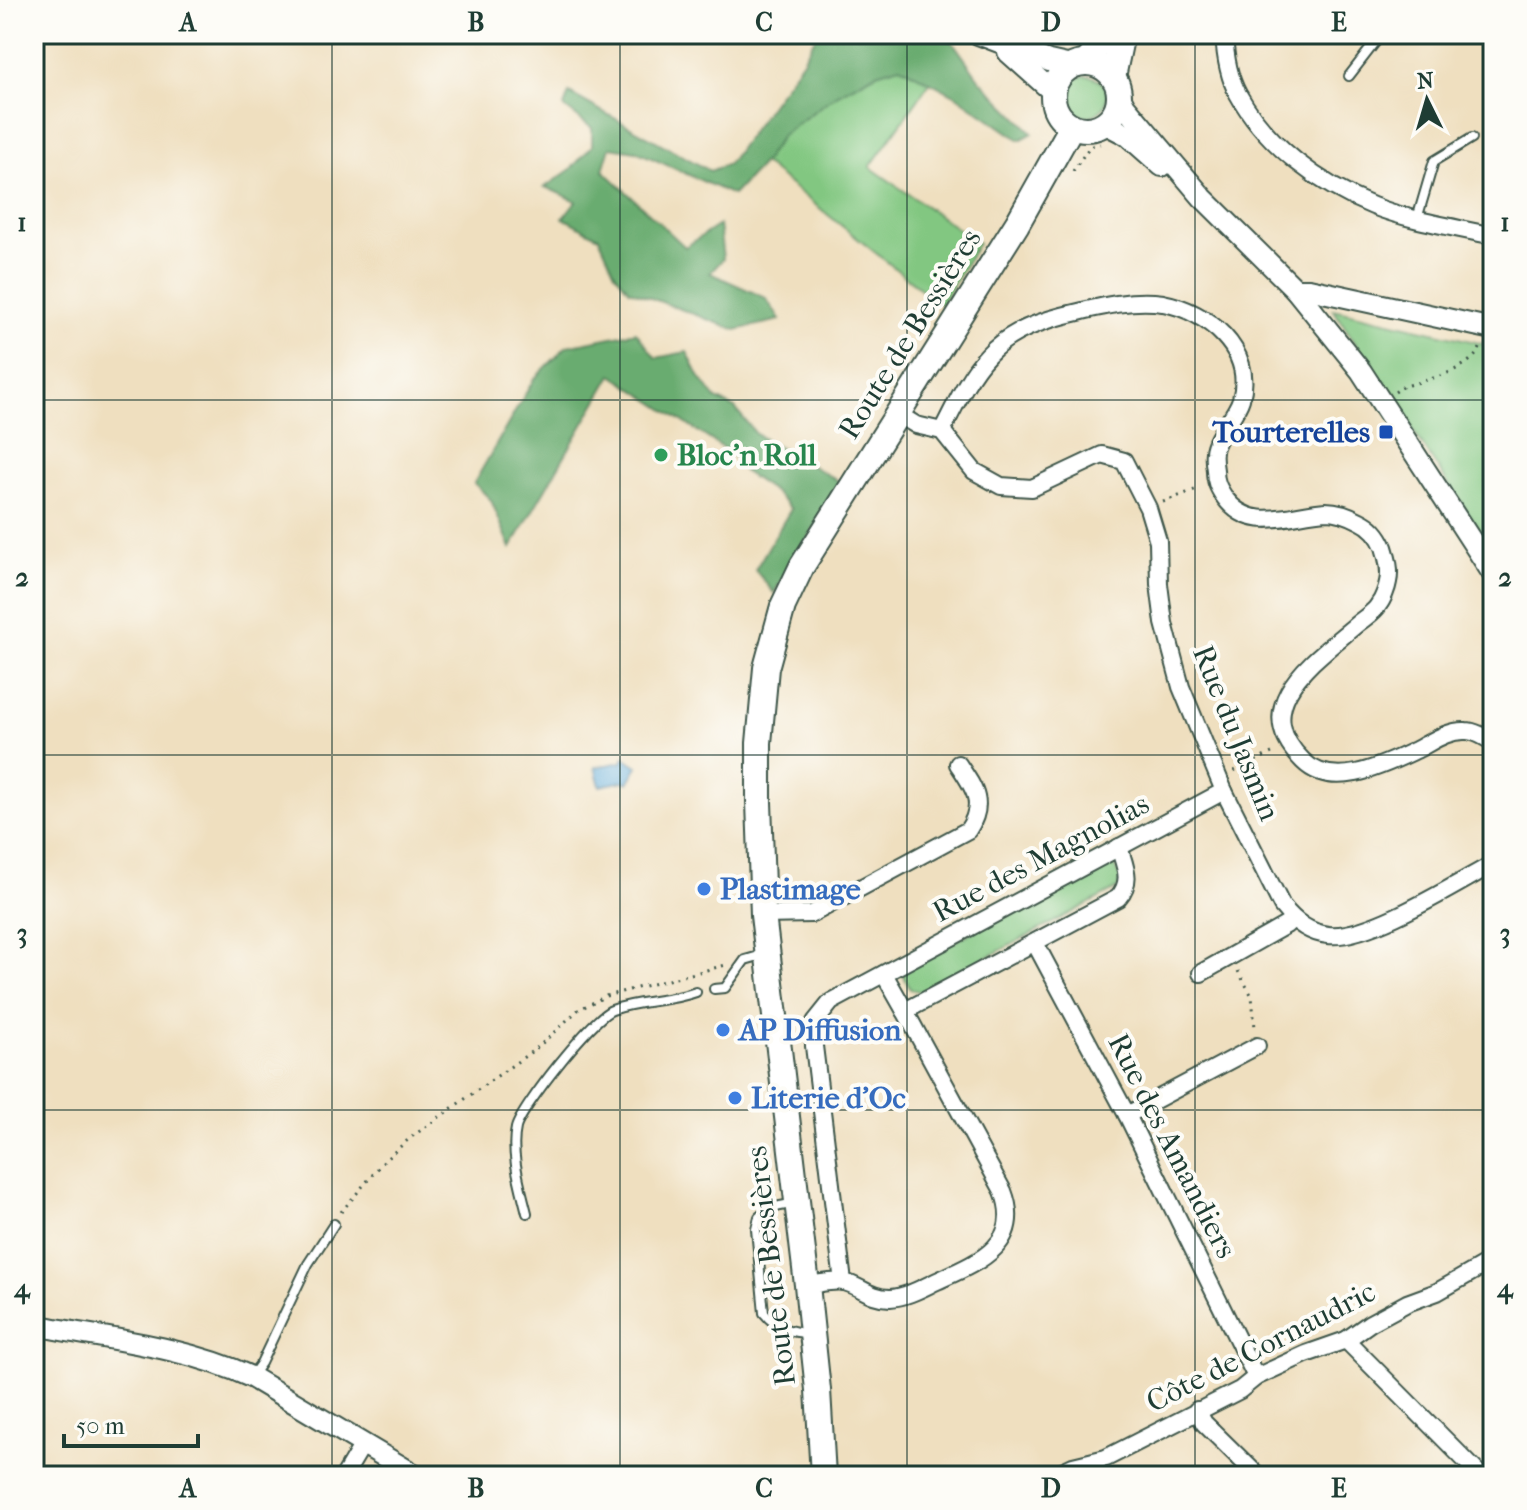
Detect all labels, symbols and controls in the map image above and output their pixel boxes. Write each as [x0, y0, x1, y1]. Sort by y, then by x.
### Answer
text: A [178, 7, 198, 38]
text: B [468, 7, 485, 38]
text: C [755, 7, 773, 38]
text: D [1041, 7, 1061, 38]
text: E [1331, 7, 1347, 38]
north arrow [1387, 60, 1467, 140]
text: N [1416, 67, 1435, 95]
text: 1 [17, 207, 27, 238]
text: 1 [1500, 207, 1510, 238]
street label: Route de Bessières [831, 222, 989, 446]
place label: Tourterelles [1212, 415, 1370, 450]
marker: Tourterelles [1377, 423, 1395, 441]
place label: Bloc'n Roll [677, 438, 817, 473]
marker: Bloc'n Roll [652, 446, 670, 464]
text: 2 [15, 562, 29, 593]
text: 2 [1498, 562, 1512, 593]
street label: Rue du Jasmin [1185, 640, 1287, 826]
street label: Rue des Magnolias [927, 786, 1155, 930]
place label: Plastimage [720, 872, 861, 907]
marker: Plastimage [695, 880, 713, 898]
text: 3 [17, 918, 27, 949]
text: 3 [1500, 918, 1510, 949]
place label: AP Diffusion [737, 1013, 902, 1048]
marker: AP Diffusion [714, 1021, 732, 1039]
street label: Rue des Amandiers [1100, 1028, 1244, 1264]
place label: Literie d'Oc [751, 1081, 906, 1116]
marker: Literie d'Oc [726, 1089, 744, 1107]
street label: Route de Bessières [739, 1144, 803, 1388]
text: 4 [13, 1273, 31, 1305]
text: 4 [1496, 1273, 1514, 1305]
street label: Côte de Cornaudric [1141, 1274, 1381, 1420]
scale bar [64, 1398, 198, 1448]
text: 50 m [76, 1412, 125, 1440]
text: A [178, 1473, 198, 1504]
text: B [468, 1473, 485, 1504]
text: C [755, 1473, 773, 1504]
text: D [1041, 1473, 1061, 1504]
text: E [1331, 1473, 1347, 1504]

